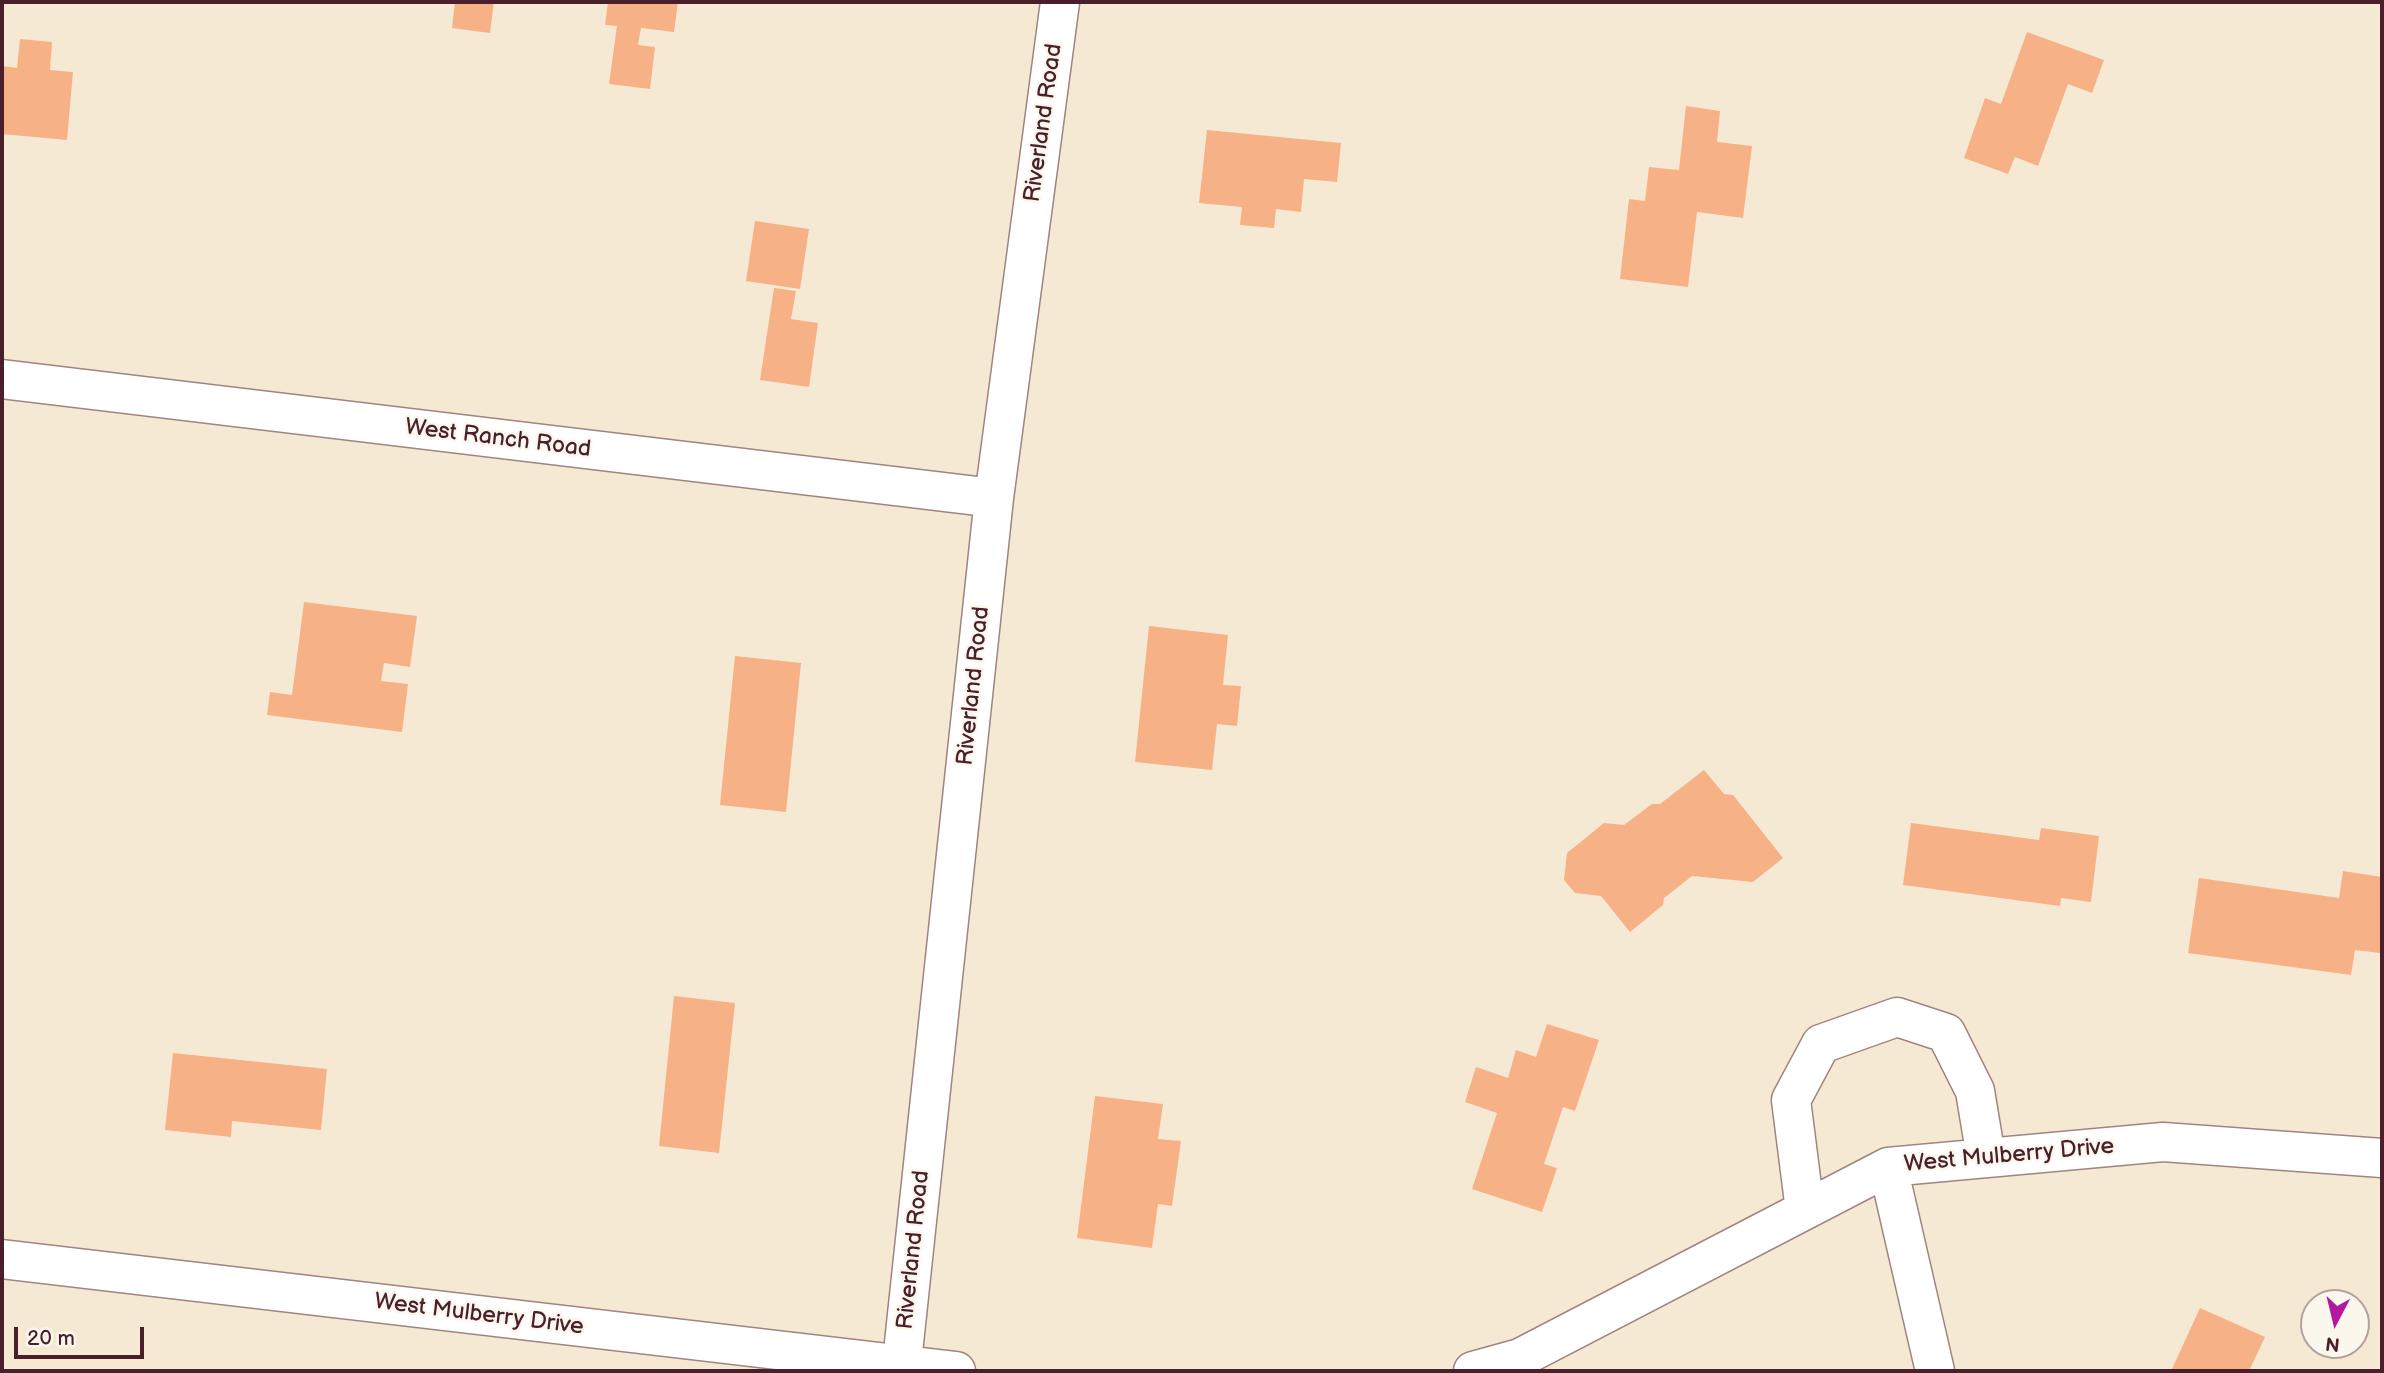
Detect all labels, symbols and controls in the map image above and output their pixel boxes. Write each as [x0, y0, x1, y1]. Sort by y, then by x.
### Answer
street label: Riverland Road [1019, 42, 1069, 204]
street label: West Ranch Road [403, 414, 593, 464]
street label: Riverland Road [952, 605, 996, 767]
street label: West Mulberry Drive [1903, 1133, 2115, 1179]
street label: Riverland Road [892, 1169, 936, 1331]
street label: West Mulberry Drive [373, 1288, 585, 1342]
north arrow [2300, 1289, 2370, 1359]
scale bar [18, 1314, 147, 1358]
text: 20 m [27, 1326, 75, 1351]
text: N [2324, 1331, 2341, 1356]

